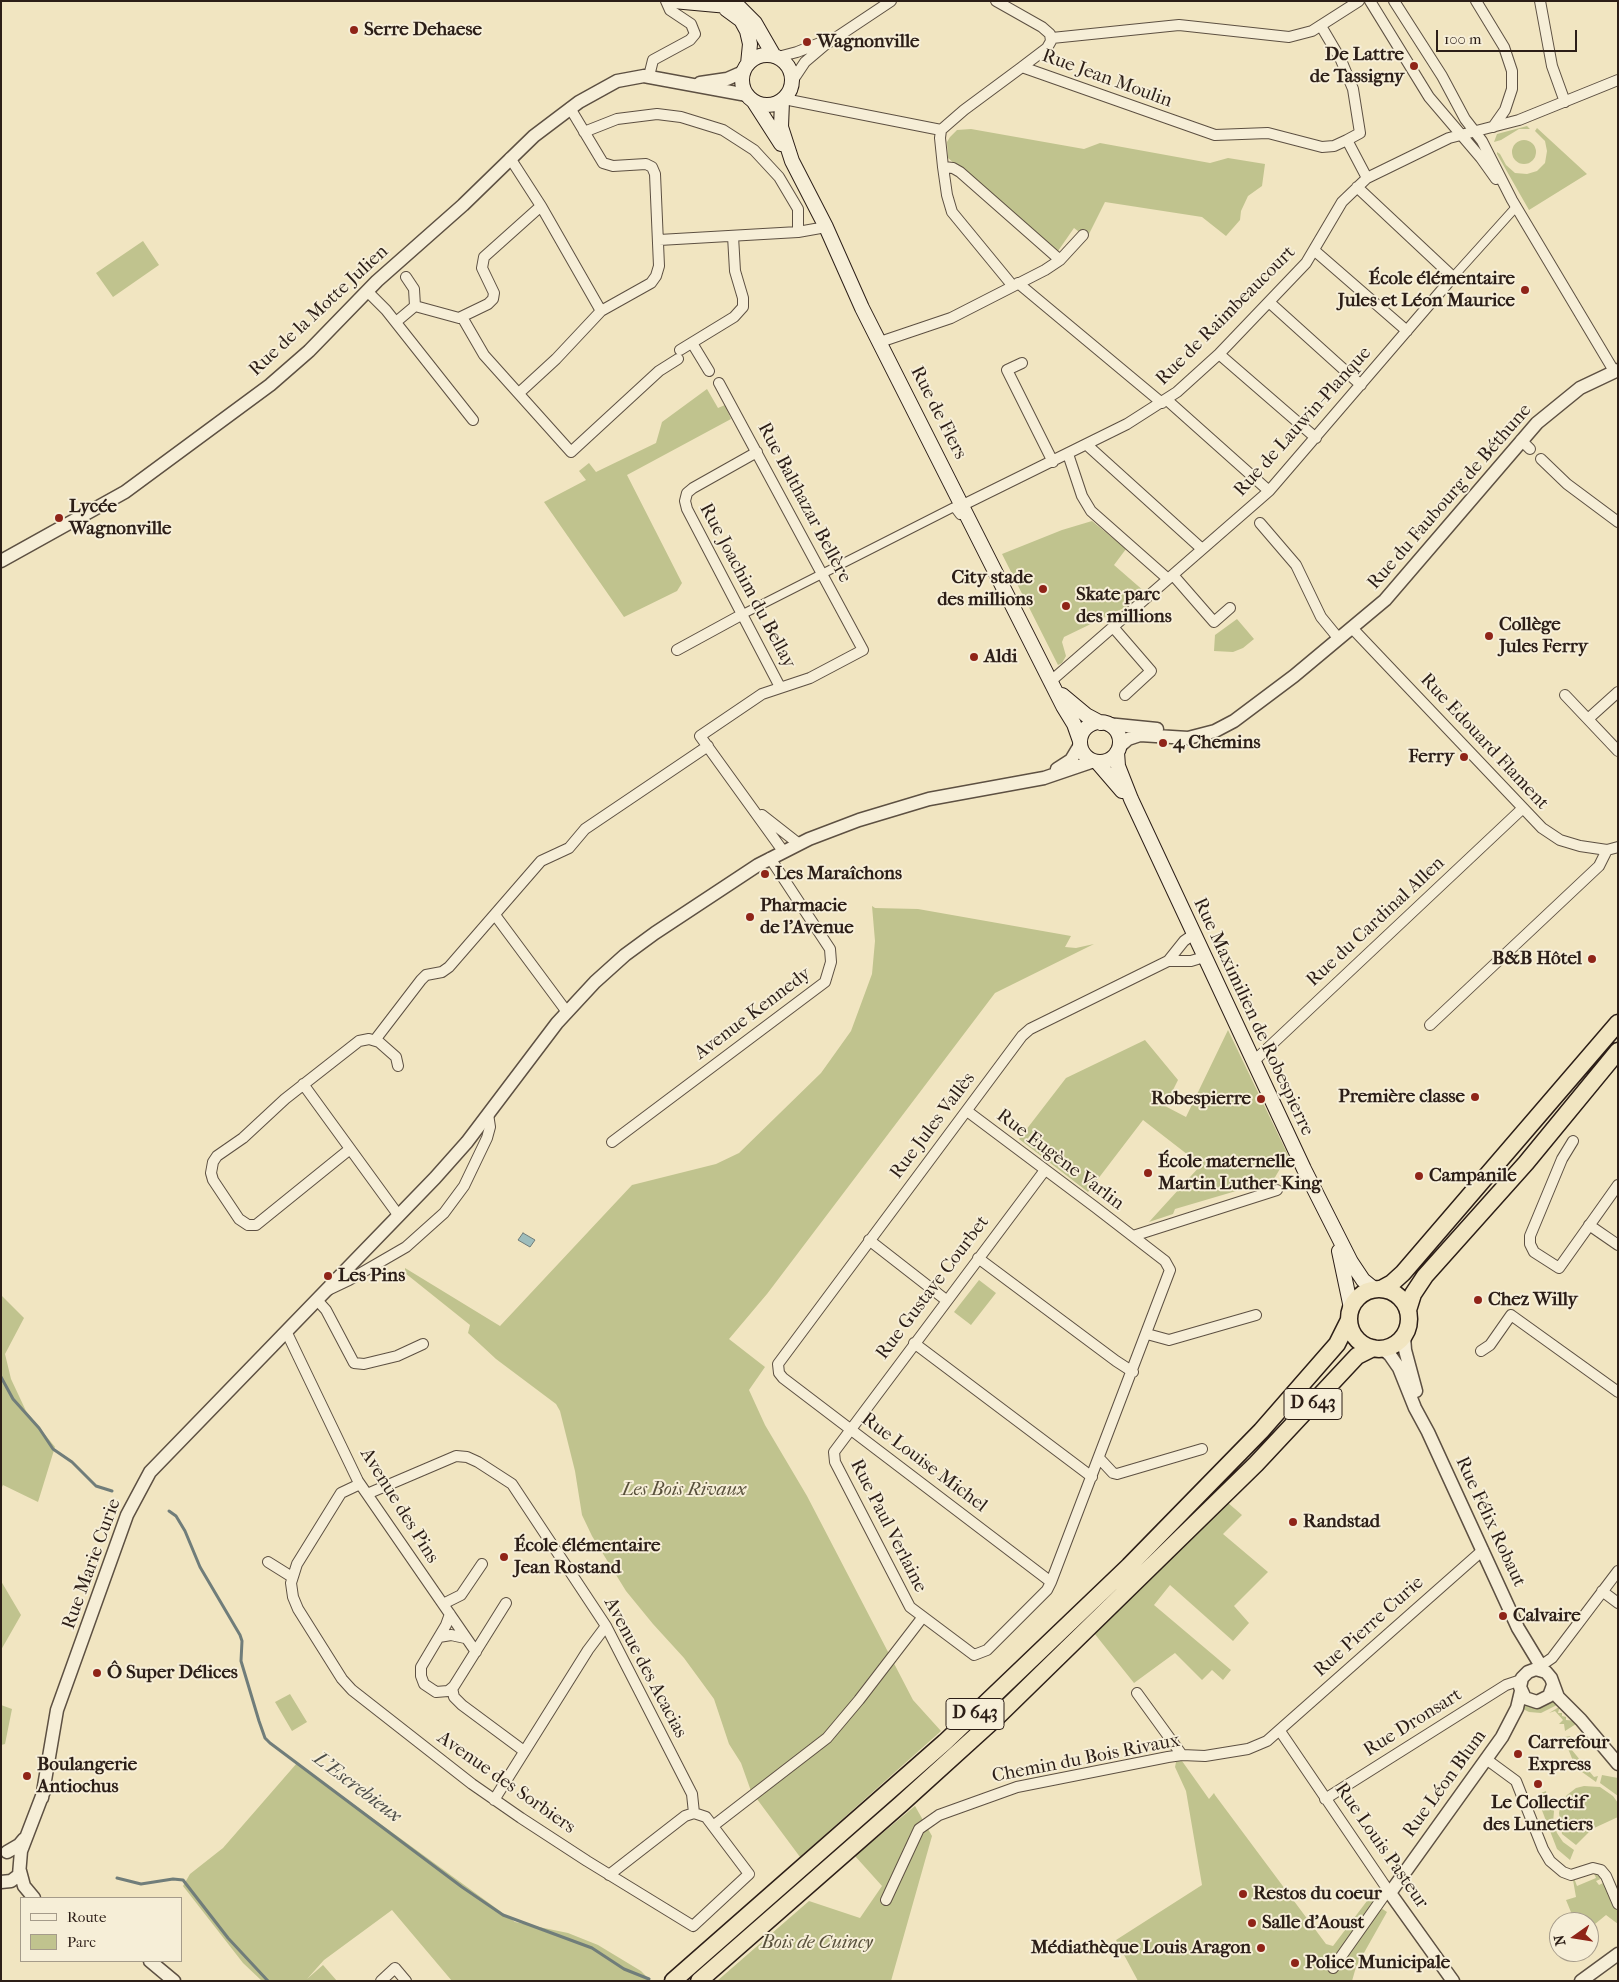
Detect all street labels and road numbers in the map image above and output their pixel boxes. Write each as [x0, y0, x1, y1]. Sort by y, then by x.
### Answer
street label: Rue Jean Moulin [1039, 45, 1175, 113]
street label: Rue de la Motte Julien [245, 241, 393, 381]
street label: Rue de Raimbeaucourt [1151, 241, 1301, 391]
street label: Rue de Lauwin-Planque [1229, 342, 1377, 502]
street label: Rue de Flers [905, 363, 971, 463]
street label: Rue du Faubourg de Béthune [1363, 400, 1537, 594]
street label: Rue Balthazar Bellère [752, 419, 856, 587]
street label: Rue Joachim du Bellay [694, 500, 800, 672]
street label: Rue Edouard Flament [1415, 669, 1553, 815]
street label: Rue du Cardinal Allen [1302, 852, 1450, 992]
street label: Rue Maximilien de Robespierre [1188, 894, 1318, 1140]
street label: Avenue Kennedy [690, 963, 816, 1065]
street label: Rue Jules Vallès [886, 1068, 980, 1184]
street label: Rue Eugène Varlin [992, 1105, 1128, 1215]
street label: Rue Gustave Courbet [872, 1212, 994, 1364]
road number: D 643 [1284, 1388, 1342, 1420]
street label: Rue Louise Michel [857, 1408, 991, 1518]
street label: Avenue des Pins [355, 1444, 443, 1568]
street label: Rue Félix Robaut [1450, 1453, 1530, 1591]
street label: Rue Paul Verlaine [845, 1456, 931, 1596]
street label: Rue Marie Curie [58, 1496, 126, 1632]
street label: Rue Pierre Curie [1309, 1572, 1429, 1682]
street label: Avenue des Acacias [598, 1594, 692, 1742]
street label: Rue Dronsart [1360, 1684, 1466, 1762]
road number: D 643 [946, 1698, 1004, 1730]
street label: Rue Léon Blum [1398, 1726, 1492, 1842]
street label: Avenue des Sorbiers [433, 1727, 579, 1839]
street label: Chemin du Bois Rivaux [990, 1730, 1182, 1788]
street label: Rue Louis Pasteur [1329, 1779, 1433, 1913]

